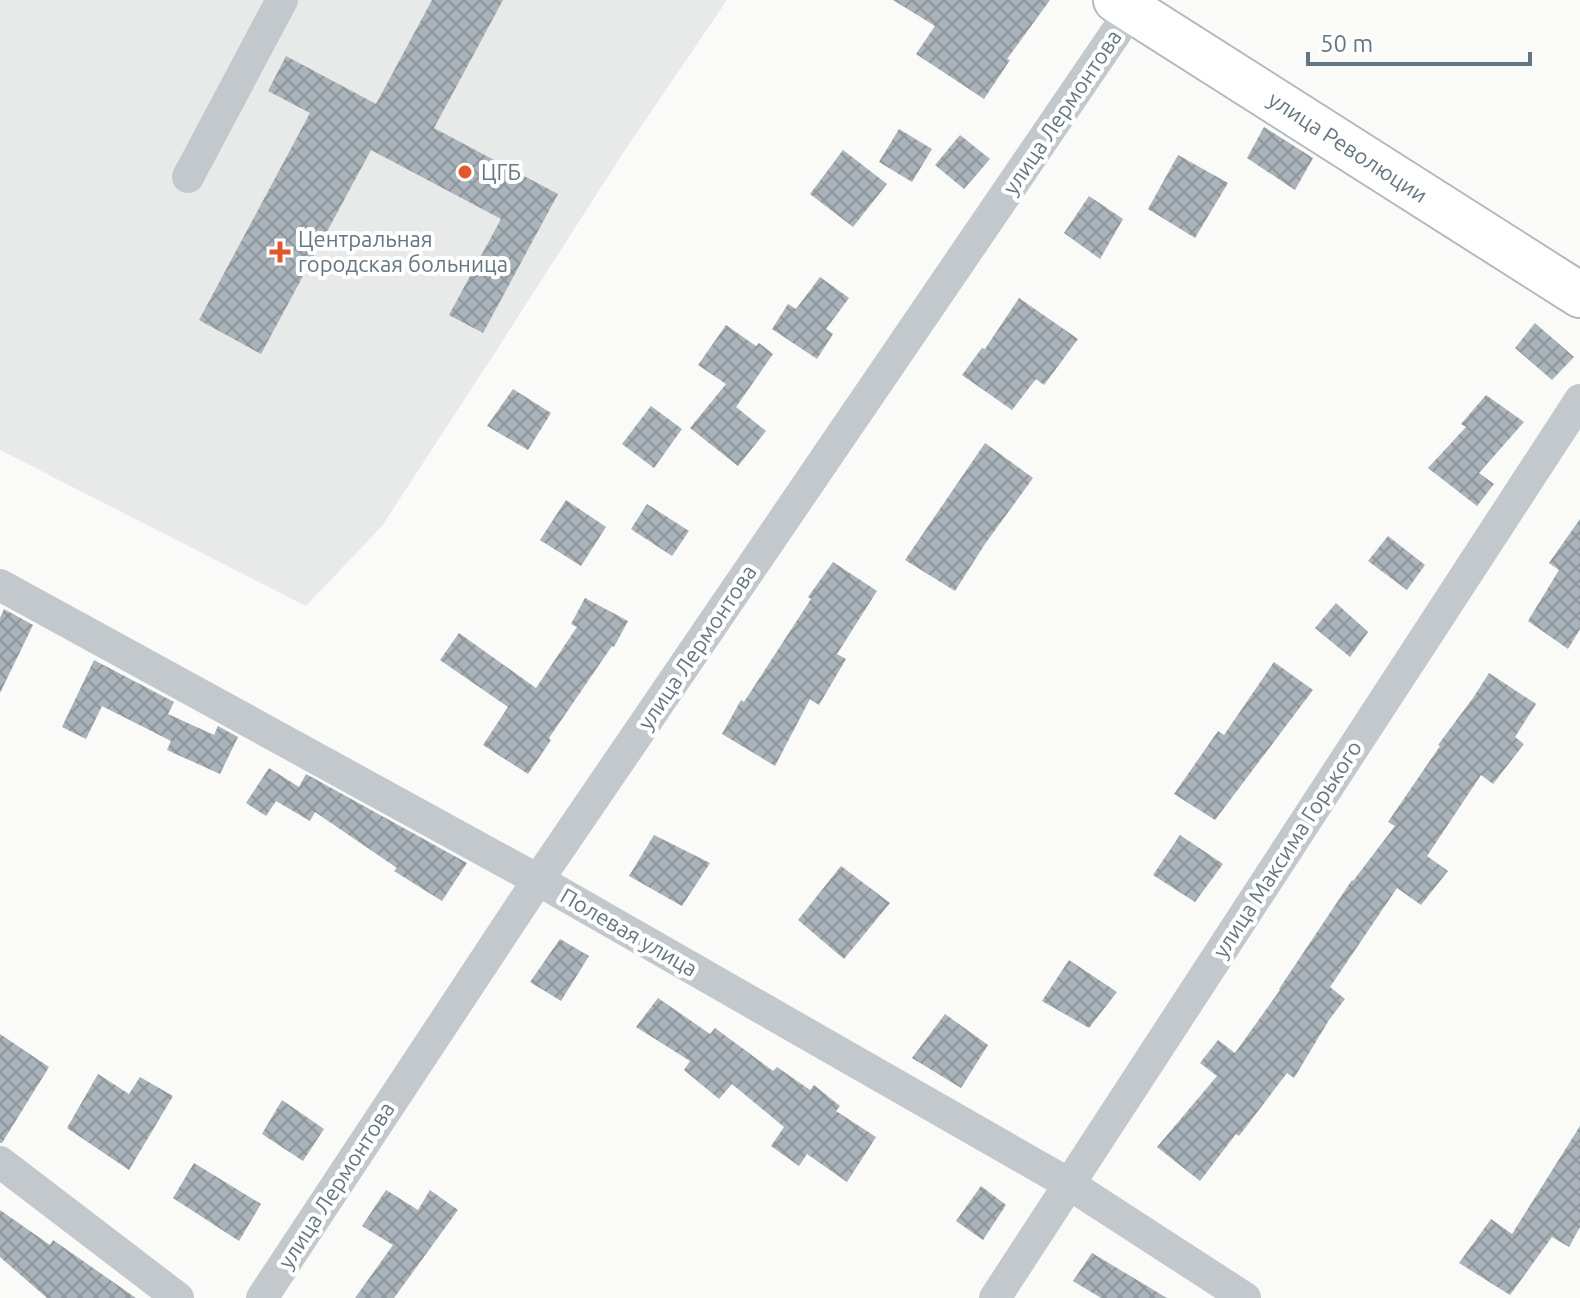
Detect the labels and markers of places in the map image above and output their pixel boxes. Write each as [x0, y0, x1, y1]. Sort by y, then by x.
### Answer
place label: ЦГБ [481, 159, 521, 184]
marker: ЦГБ [456, 163, 474, 181]
place label: Центральная городская больница [298, 226, 508, 276]
marker: Центральная городская больница [269, 241, 291, 263]

